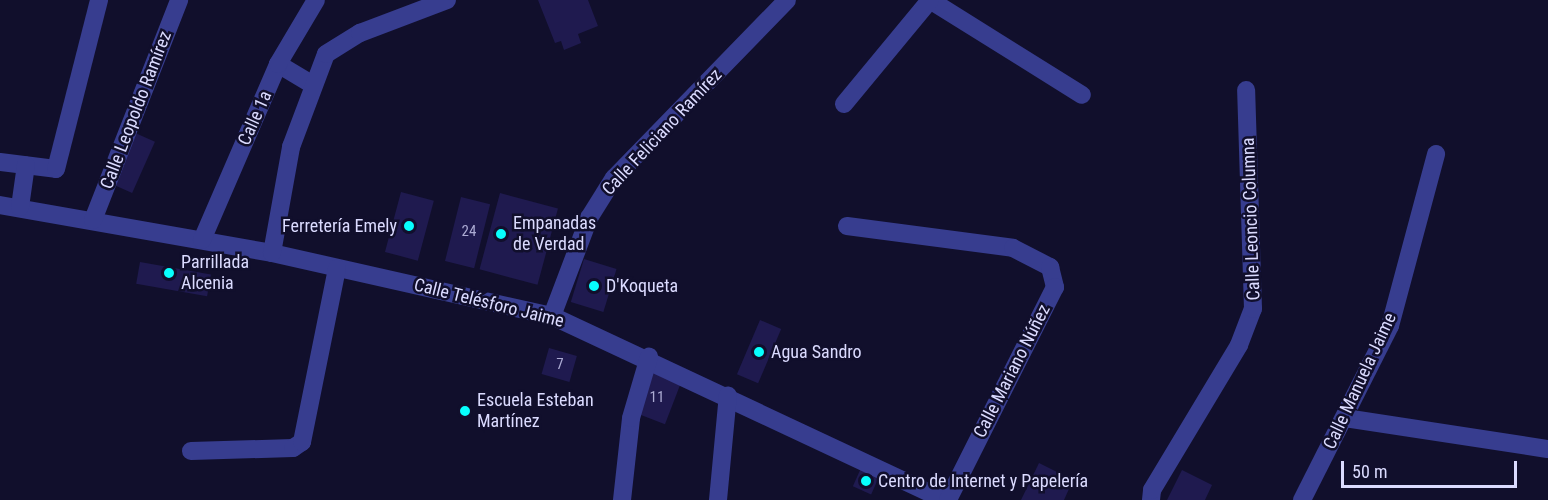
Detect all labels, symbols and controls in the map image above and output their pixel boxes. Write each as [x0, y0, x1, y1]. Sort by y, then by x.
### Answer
street label: Calle Leopoldo Ramírez [96, 28, 176, 192]
street label: Calle Feliciano Ramírez [598, 64, 726, 200]
street label: Calle 1a [234, 87, 276, 149]
street label: Calle Leoncio Columna [1237, 137, 1265, 301]
place label: Empanadas de Verdad [513, 213, 596, 256]
place label: Ferretería Emely [282, 215, 397, 237]
marker: Ferretería Emely [402, 219, 416, 233]
house number: 24 [462, 223, 476, 241]
marker: Empanadas de Verdad [494, 227, 508, 241]
place label: Parrillada Alcenia [181, 252, 249, 294]
marker: Parrillada Alcenia [162, 266, 176, 280]
street label: Calle Telésforo Jaime [412, 274, 566, 332]
place label: D'Koqueta [606, 275, 678, 297]
marker: D'Koqueta [587, 279, 601, 293]
street label: Calle Mariano Núñez [969, 301, 1055, 441]
street label: Calle Manuela Jaime [1319, 309, 1401, 453]
place label: Agua Sandro [771, 341, 862, 363]
marker: Agua Sandro [752, 345, 766, 359]
house number: 7 [556, 356, 564, 374]
house number: 11 [650, 389, 664, 407]
place label: Escuela Esteban Martínez [477, 390, 594, 432]
marker: Escuela Esteban Martínez [458, 404, 472, 418]
scale bar [1344, 449, 1520, 487]
text: 50 m [1352, 461, 1387, 482]
place label: Centro de Internet y Papelería [878, 470, 1088, 492]
marker: Centro de Internet y Papelería [859, 474, 873, 488]

